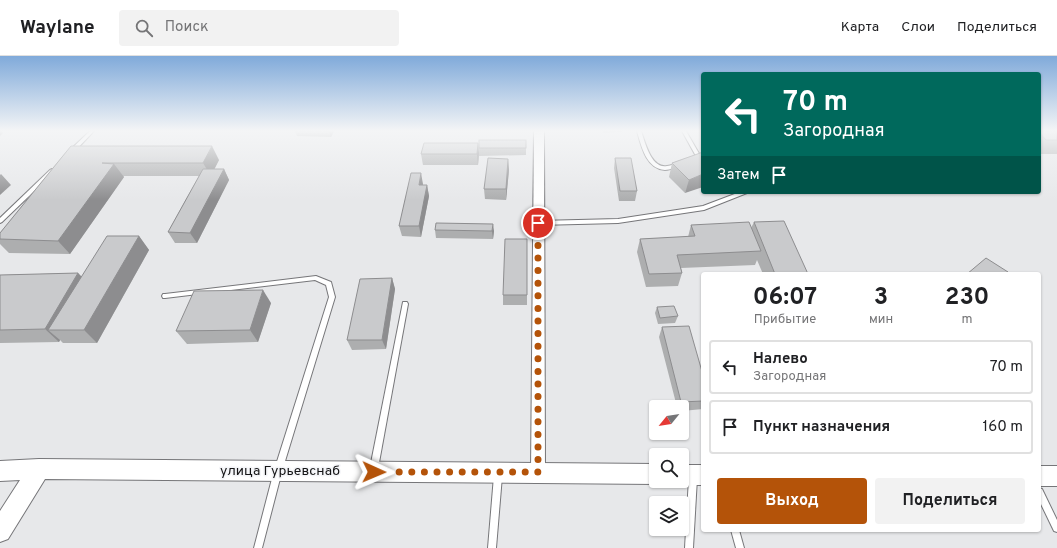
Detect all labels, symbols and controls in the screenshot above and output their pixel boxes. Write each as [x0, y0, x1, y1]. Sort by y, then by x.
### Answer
search box [119, 10, 399, 46]
text: Waylane [20, 16, 95, 40]
icon: search [133, 17, 155, 39]
text: Поиск [165, 18, 209, 37]
text: Карта [841, 19, 879, 36]
text: Слои [901, 19, 935, 36]
text: Поделиться [957, 19, 1037, 36]
text: 70 m [783, 85, 848, 121]
icon: left [717, 88, 769, 140]
text: Загородная [783, 120, 885, 143]
icon: arrive [768, 164, 790, 186]
text: Затем [717, 166, 760, 185]
pin [521, 206, 555, 240]
icon: arrive [527, 212, 549, 234]
text: 06:07 [753, 283, 817, 313]
text: 3 [874, 283, 888, 313]
text: 230 [945, 283, 989, 313]
text: Прибытие [754, 312, 816, 328]
text: мин [869, 312, 893, 328]
text: m [962, 312, 973, 328]
text: Налево [753, 350, 808, 369]
icon: left [719, 356, 741, 378]
text: 70 m [990, 358, 1023, 377]
text: Загородная [753, 369, 826, 385]
north arrow [649, 400, 689, 440]
map controls [649, 400, 689, 536]
icon: arrive [719, 416, 741, 438]
text: Пункт назначения [753, 418, 890, 437]
text: 160 m [983, 418, 1023, 437]
button: search [649, 448, 689, 488]
position arrow [353, 451, 395, 493]
street label: улица Гурьевснаб [220, 463, 340, 480]
button: Выход [717, 478, 867, 524]
button: Поделиться [875, 478, 1025, 524]
button: layers [649, 496, 689, 536]

